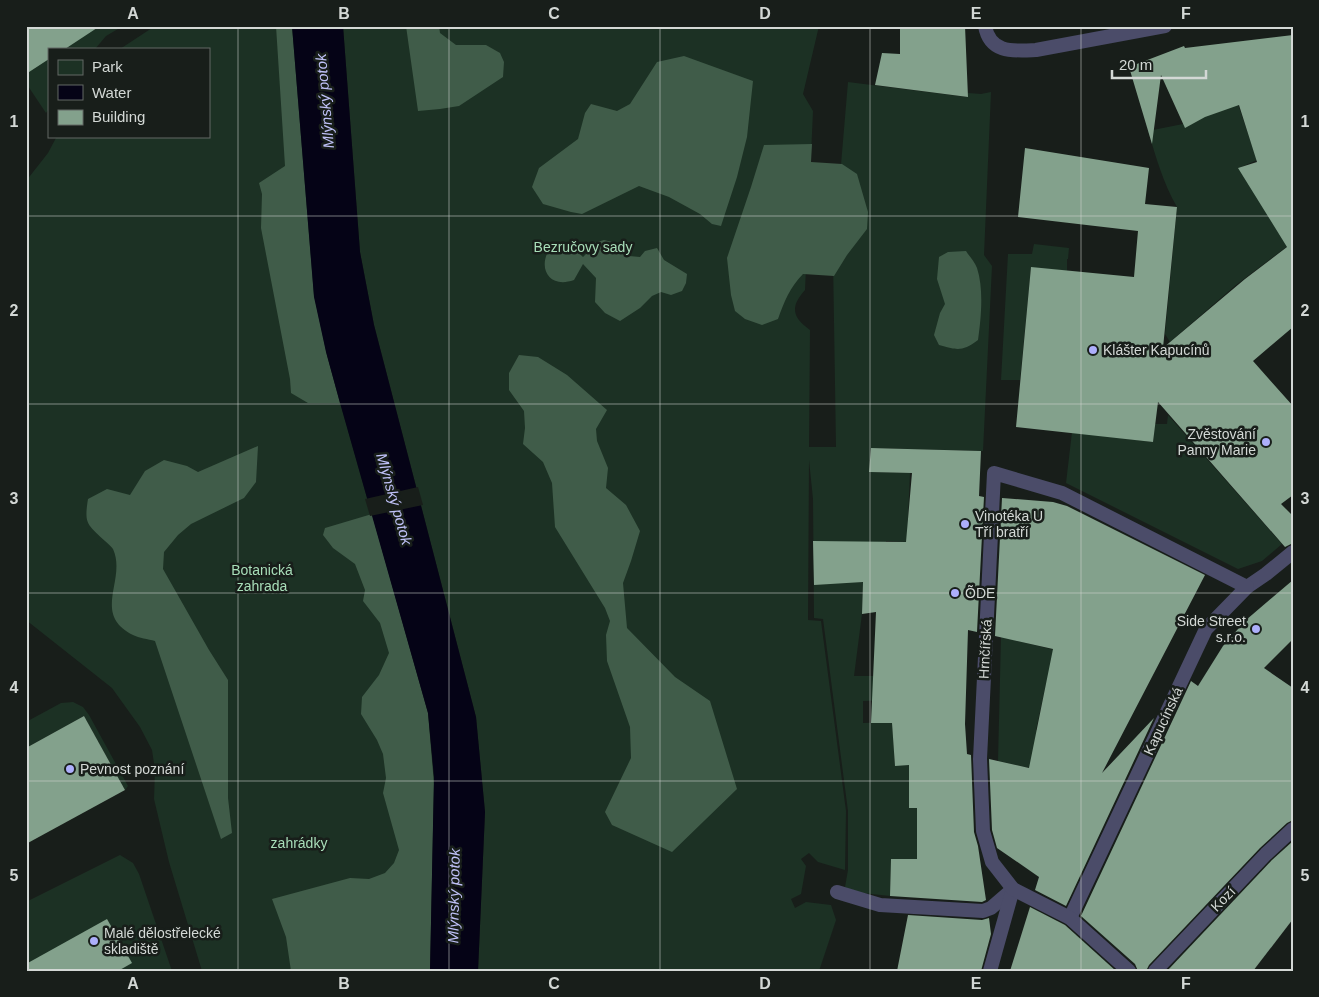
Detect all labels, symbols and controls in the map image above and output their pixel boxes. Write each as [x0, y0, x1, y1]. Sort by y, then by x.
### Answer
text: A [127, 5, 139, 22]
text: B [338, 5, 350, 22]
text: C [548, 5, 560, 22]
text: D [759, 5, 771, 22]
text: E [971, 5, 982, 22]
text: F [1181, 5, 1191, 22]
legend [48, 48, 210, 138]
scale bar [1112, 48, 1205, 80]
water label: Mlýnský potok [312, 51, 337, 149]
text: 20 m [1119, 56, 1152, 73]
text: Park [92, 58, 123, 75]
text: Water [92, 84, 131, 101]
text: Building [92, 108, 145, 125]
text: 1 [10, 113, 19, 130]
text: 1 [1301, 113, 1310, 130]
park label: Bezručovy sady [534, 239, 632, 255]
text: 2 [10, 302, 19, 319]
text: 2 [1301, 302, 1310, 319]
place label: Klášter Kapucínů [1103, 342, 1210, 358]
marker: Klášter Kapucínů [1087, 344, 1099, 356]
place label: Zvěstování Panny Marie [1177, 426, 1256, 458]
marker: Zvěstování Panny Marie [1260, 436, 1272, 448]
water label: Mlýnský potok [373, 451, 416, 548]
text: 3 [10, 490, 19, 507]
text: 3 [1301, 490, 1310, 507]
place label: Vinotéka U Tří bratří [975, 508, 1043, 540]
marker: Vinotéka U Tří bratří [959, 518, 971, 530]
park label: Botanická zahrada [231, 562, 293, 594]
place label: ÕDE [965, 585, 995, 601]
marker: ÕDE [949, 587, 961, 599]
place label: Side Street s.r.o. [1177, 613, 1246, 645]
street label: Hrnčířská [975, 618, 995, 679]
marker: Side Street s.r.o. [1250, 623, 1262, 635]
text: 4 [10, 679, 19, 696]
text: 4 [1301, 679, 1310, 696]
street label: Kapucínská [1140, 684, 1186, 758]
place label: Pevnost poznání [80, 761, 184, 777]
marker: Pevnost poznání [64, 763, 76, 775]
park label: zahrádky [271, 835, 327, 851]
water label: Mlýnský potok [444, 847, 463, 944]
text: 5 [10, 867, 19, 884]
text: 5 [1301, 867, 1310, 884]
street label: Kozí [1208, 883, 1239, 915]
place label: Malé dělostřelecké skladiště [104, 925, 221, 957]
marker: Malé dělostřelecké skladiště [88, 935, 100, 947]
text: A [127, 975, 139, 992]
text: B [338, 975, 350, 992]
text: C [548, 975, 560, 992]
text: D [759, 975, 771, 992]
text: E [971, 975, 982, 992]
text: F [1181, 975, 1191, 992]

